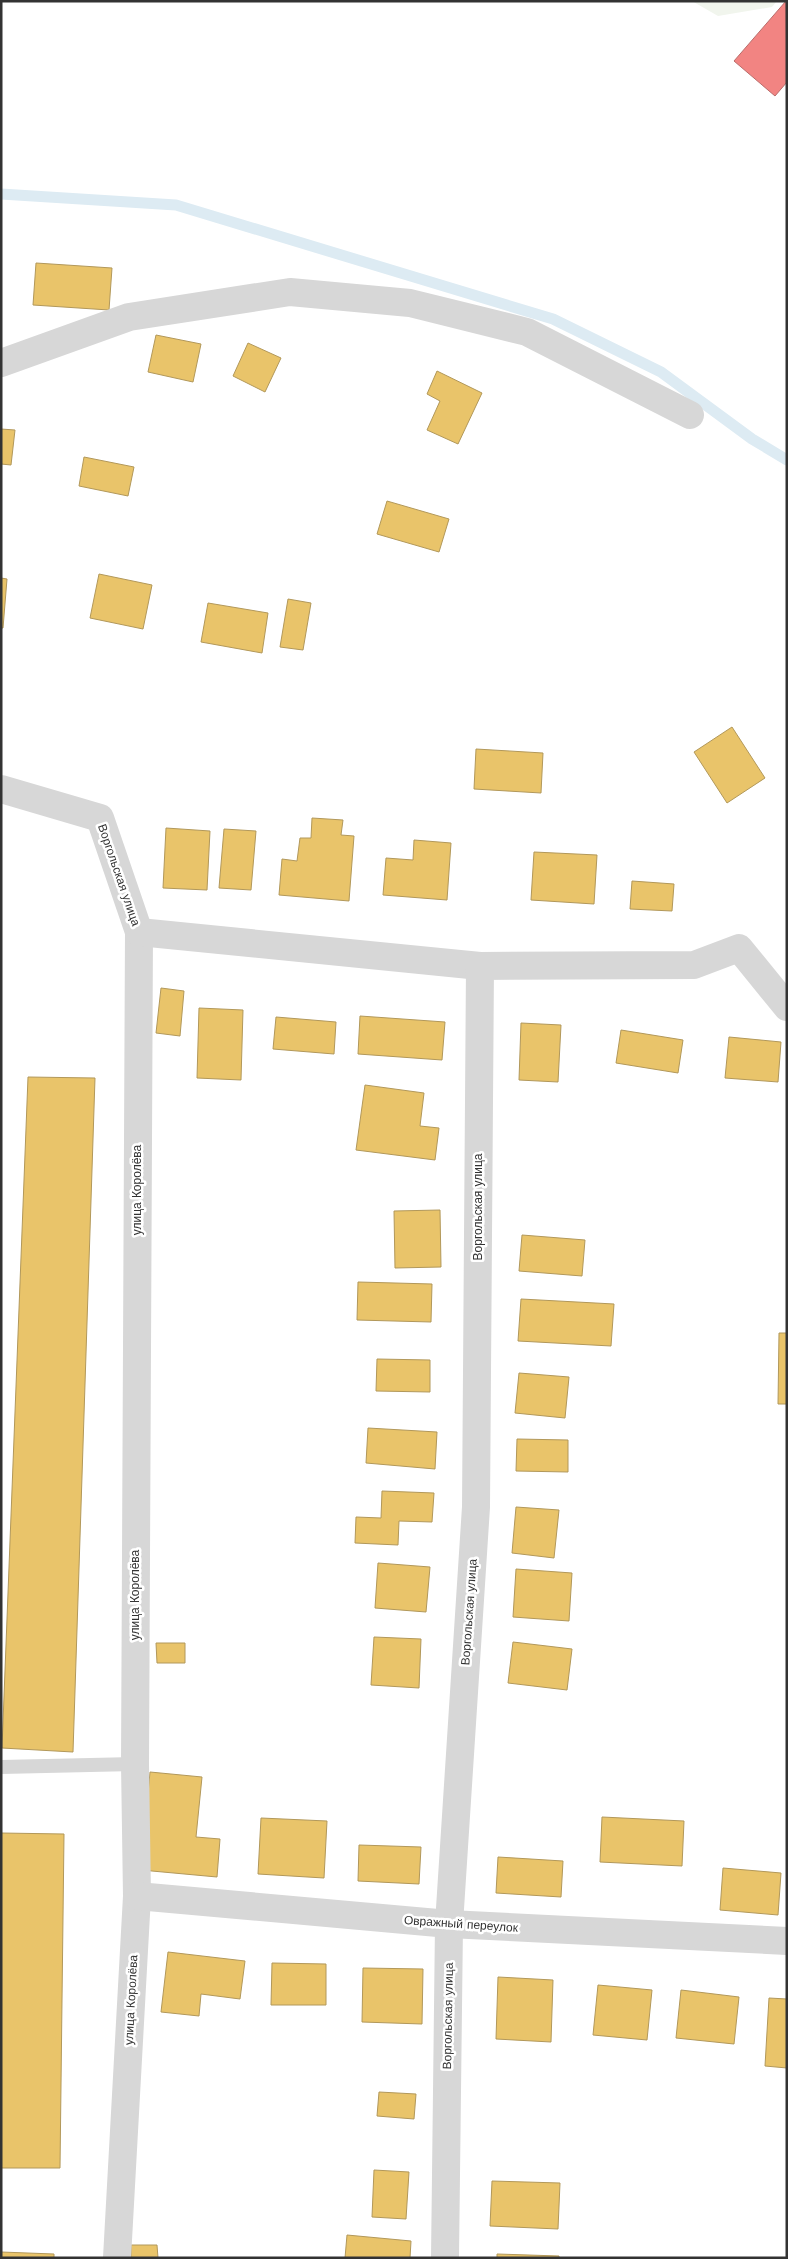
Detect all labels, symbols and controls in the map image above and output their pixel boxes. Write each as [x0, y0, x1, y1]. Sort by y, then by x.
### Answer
street label: Воргольская улица [95, 822, 143, 928]
street label: улица Королёва [130, 1144, 144, 1235]
street label: Воргольская улица [471, 1153, 485, 1260]
street label: улица Королёва [128, 1549, 142, 1640]
street label: Воргольская улица [458, 1558, 480, 1666]
street label: Овражный переулок [403, 1913, 519, 1935]
street label: улица Королёва [122, 1954, 140, 2046]
street label: Воргольская улица [440, 1962, 456, 2070]

